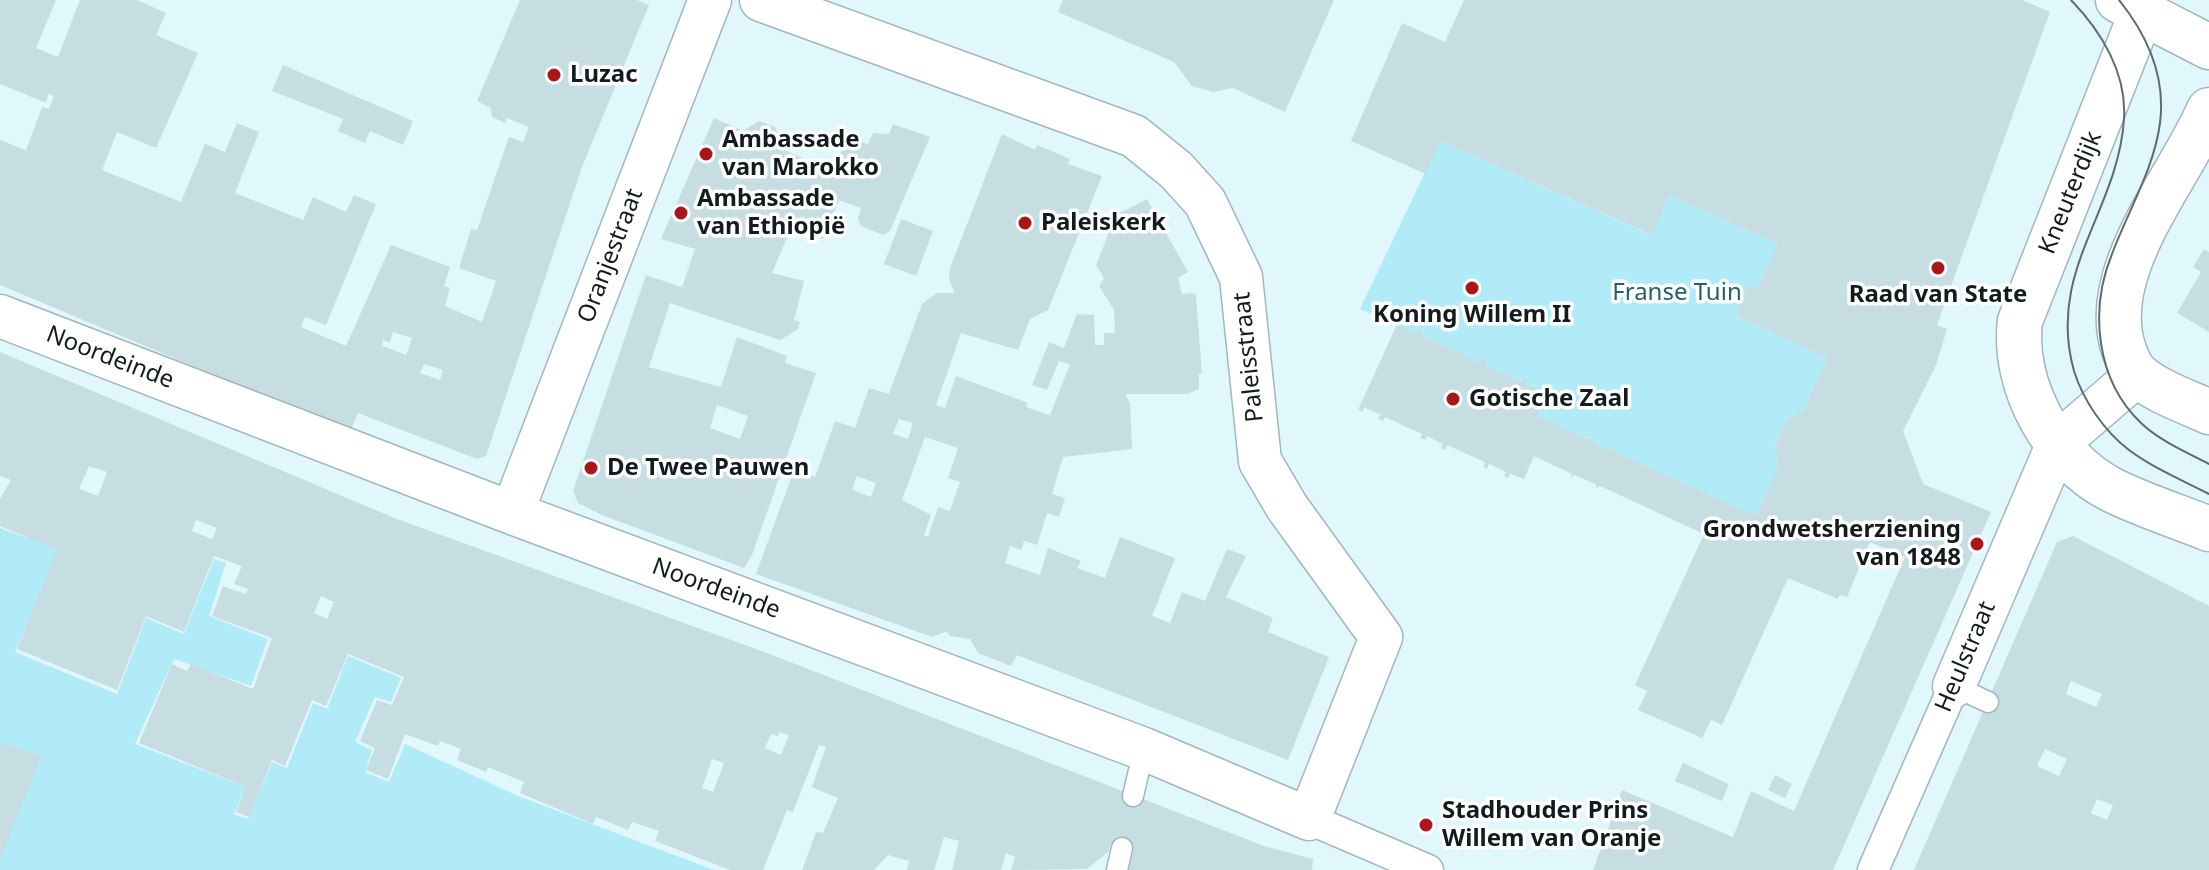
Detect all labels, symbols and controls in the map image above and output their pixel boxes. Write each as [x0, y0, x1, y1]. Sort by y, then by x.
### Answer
place label: Luzac [570, 61, 638, 89]
marker: Luzac [545, 66, 563, 84]
place label: Ambassade van Marokko [722, 126, 879, 182]
street label: Kneuterdijk [2033, 128, 2109, 258]
marker: Ambassade van Marokko [697, 145, 715, 163]
street label: Oranjestraat [572, 185, 650, 327]
place label: Ambassade van Ethiopië [697, 185, 845, 241]
marker: Ambassade van Ethiopië [672, 204, 690, 222]
place label: Paleiskerk [1041, 209, 1166, 237]
marker: Paleiskerk [1016, 214, 1034, 232]
marker: Raad van State [1929, 259, 1947, 277]
marker: Koning Willem II [1463, 279, 1481, 297]
park label: Franse Tuin [1612, 279, 1742, 307]
place label: Raad van State [1849, 281, 2027, 309]
street label: Paleisstraat [1228, 291, 1270, 423]
place label: Koning Willem II [1373, 301, 1571, 329]
street label: Noordeinde [42, 320, 178, 396]
place label: Gotische Zaal [1469, 385, 1629, 413]
marker: Gotische Zaal [1444, 390, 1462, 408]
place label: De Twee Pauwen [607, 454, 809, 482]
marker: De Twee Pauwen [582, 459, 600, 477]
place label: Grondwetsherziening van 1848 [1703, 516, 1961, 572]
marker: Grondwetsherziening van 1848 [1968, 535, 1986, 553]
street label: Noordeinde [648, 552, 784, 626]
street label: Heulstraat [1930, 597, 2002, 717]
place label: Stadhouder Prins Willem van Oranje [1442, 797, 1661, 853]
marker: Stadhouder Prins Willem van Oranje [1417, 816, 1435, 834]

